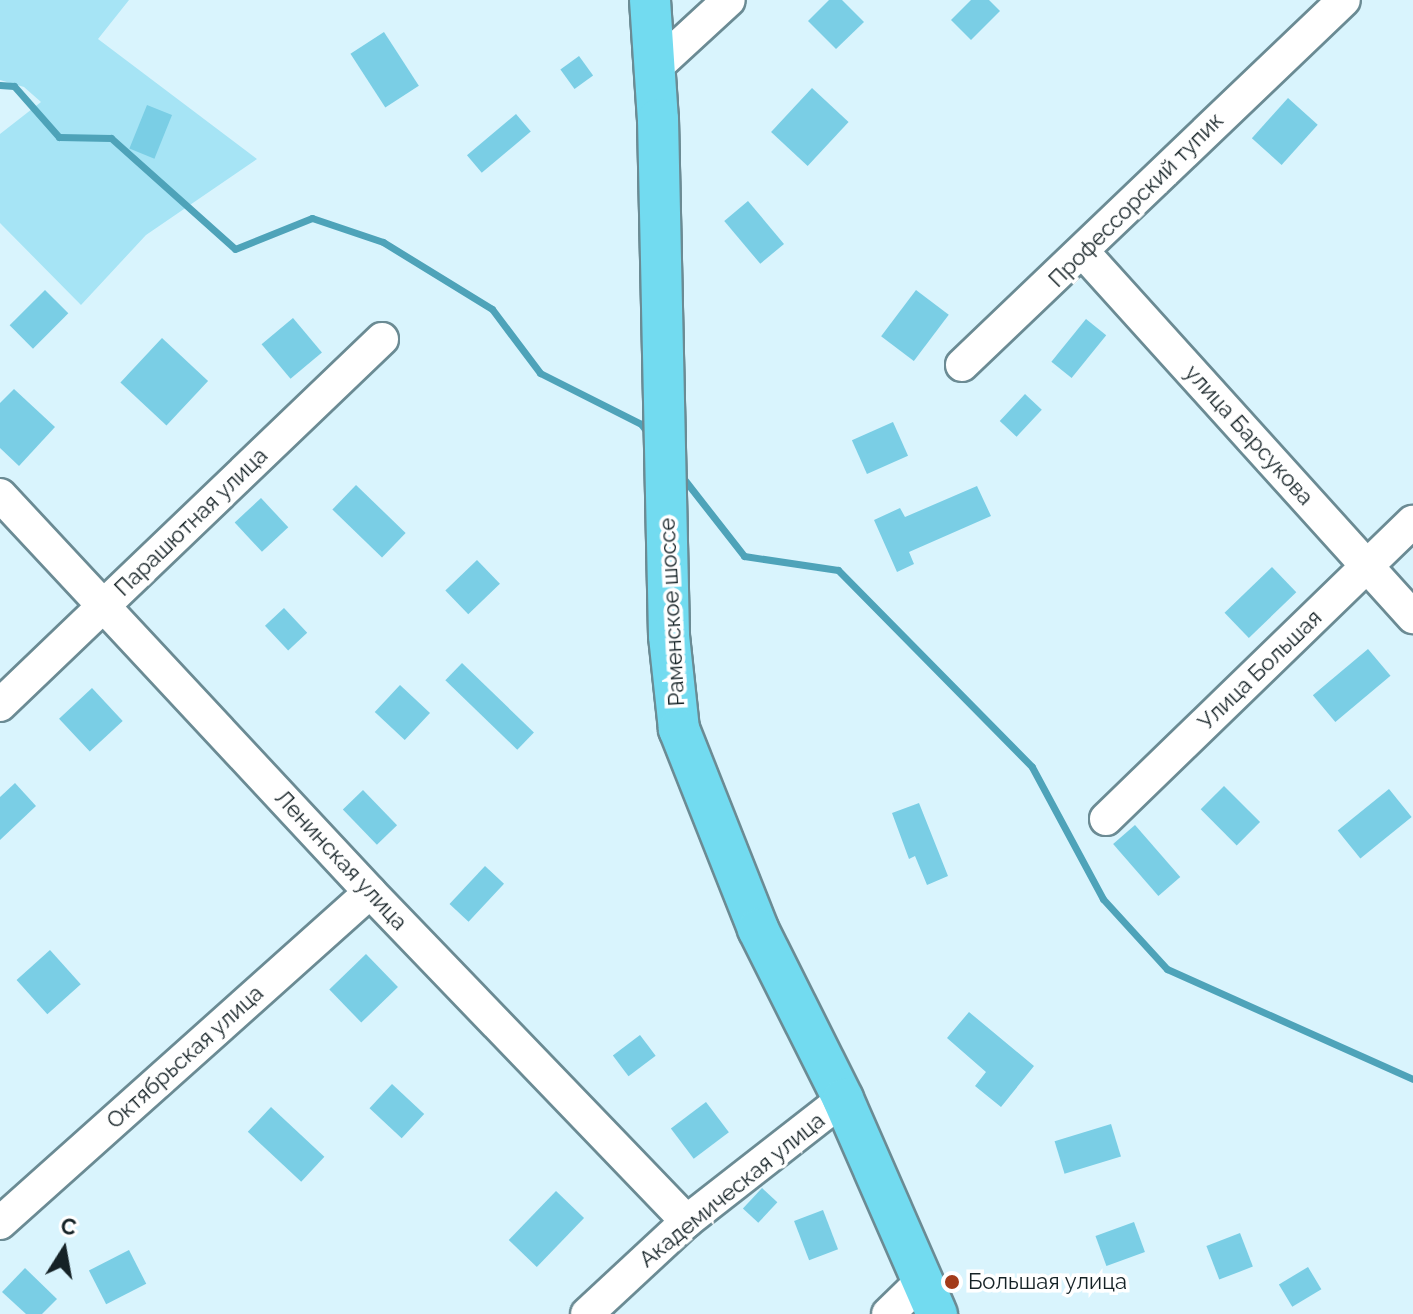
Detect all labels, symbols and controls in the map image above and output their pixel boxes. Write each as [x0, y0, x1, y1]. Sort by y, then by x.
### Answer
street label: Профессорский тупик [1043, 107, 1229, 293]
street label: улица Барсукова [1179, 360, 1319, 510]
street label: Парашютная улица [109, 442, 273, 602]
street label: Раменское шоссе [654, 517, 690, 707]
street label: Улица Большая [1193, 605, 1327, 735]
street label: Ленинская улица [269, 784, 413, 936]
street label: Октябрьская улица [101, 980, 269, 1134]
street label: Академическая улица [634, 1107, 830, 1273]
north arrow [24, 1210, 104, 1290]
text: С [59, 1212, 78, 1241]
place label: Большая улица [968, 1269, 1127, 1295]
marker: Большая улица [943, 1273, 961, 1291]

